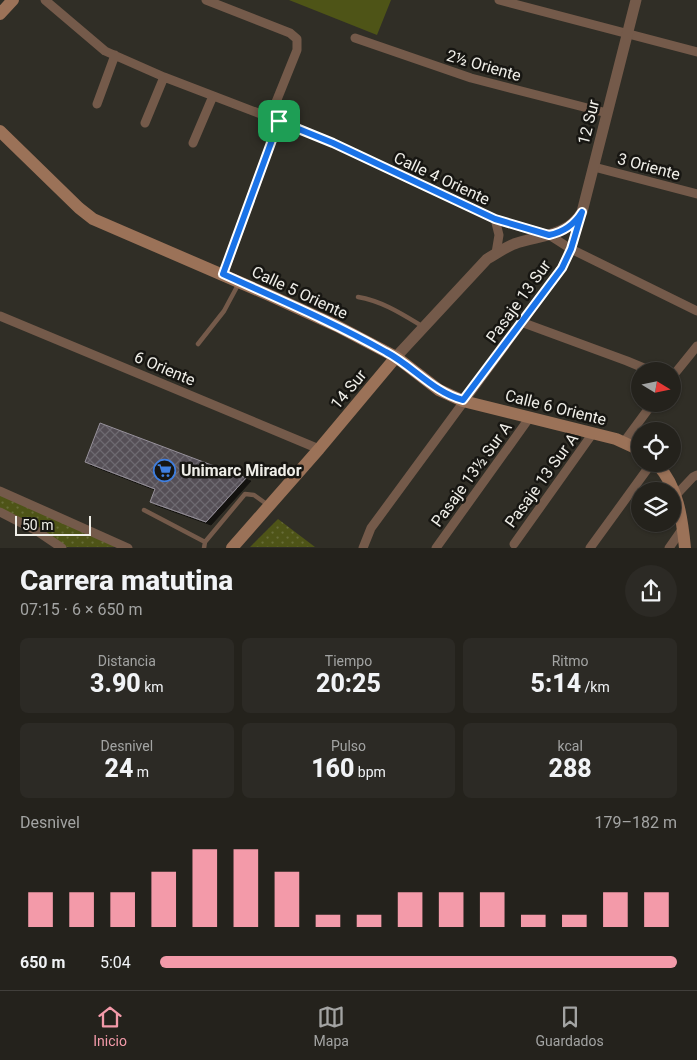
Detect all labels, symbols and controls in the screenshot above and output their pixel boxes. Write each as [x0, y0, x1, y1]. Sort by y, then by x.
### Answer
street label: 2½ Oriente [444, 46, 523, 85]
street label: 12 Sur [574, 97, 603, 147]
pin [258, 100, 300, 142]
icon: arrive [265, 107, 293, 135]
street label: Calle 4 Oriente [391, 148, 493, 209]
street label: 3 Oriente [615, 149, 682, 184]
street label: Pasaje 13 Sur [482, 256, 555, 346]
street label: Calle 5 Oriente [249, 262, 351, 323]
street label: 6 Oriente [131, 347, 198, 390]
north arrow [631, 362, 681, 412]
map controls [631, 362, 681, 532]
street label: 14 Sur [326, 365, 371, 413]
street label: Calle 6 Oriente [503, 386, 608, 429]
street label: Pasaje 13½ Sur A [427, 418, 516, 530]
button: locate [631, 422, 681, 472]
street label: Pasaje 13 Sur A [501, 429, 582, 531]
supermarket icon: Unimarc Mirador [153, 458, 177, 482]
place label: Unimarc Mirador [181, 461, 302, 480]
button: layers [631, 482, 681, 532]
scale bar [15, 512, 91, 536]
text: 50 m [22, 517, 54, 533]
text: Carrera matutina [20, 564, 233, 597]
button: share [625, 565, 677, 617]
text: 07:15 · 6 × 650 m [20, 600, 142, 619]
text: Distancia [98, 653, 156, 669]
text: Tiempo [325, 653, 372, 669]
text: Ritmo [552, 653, 589, 669]
text: 3.90 [90, 669, 141, 698]
text: 20:25 [316, 669, 381, 698]
text: 5:14 [531, 669, 581, 698]
text: km [141, 679, 164, 695]
text: /km [581, 679, 610, 695]
text: Desnivel [101, 738, 153, 754]
text: Pulso [331, 738, 366, 754]
text: kcal [558, 738, 583, 754]
text: 24 [105, 754, 133, 783]
text: 160 [311, 754, 354, 783]
text: 288 [549, 754, 592, 783]
text: m [133, 764, 149, 780]
text: bpm [354, 764, 386, 780]
text: Desnivel [20, 813, 80, 832]
text: 179–182 m [595, 813, 677, 832]
text: 650 m [20, 953, 65, 972]
text: 5:04 [100, 953, 131, 972]
tab: Inicio [93, 1003, 127, 1049]
tab: Mapa [314, 1003, 349, 1049]
tab: Guardados [536, 1003, 604, 1049]

